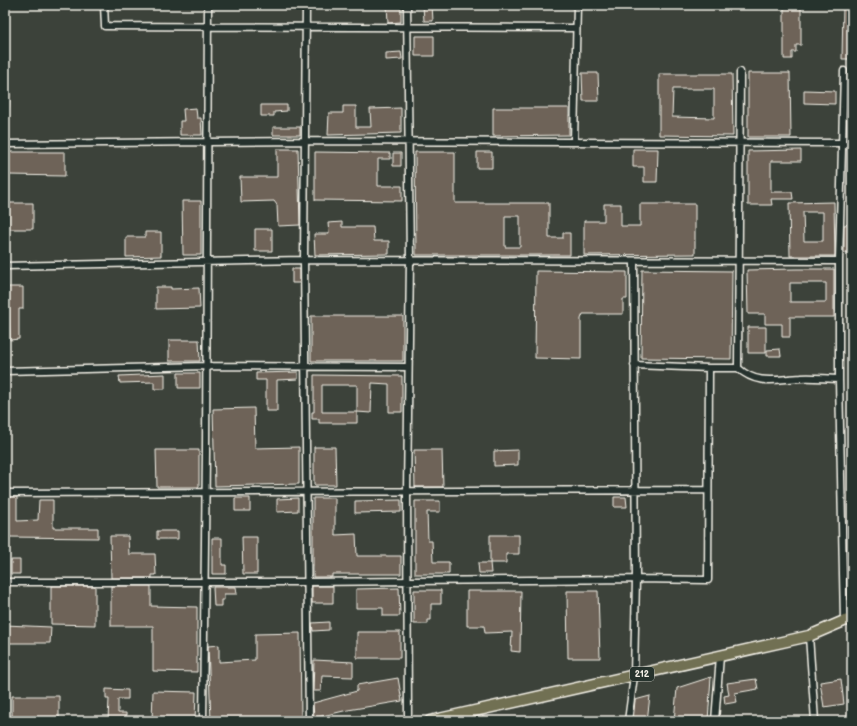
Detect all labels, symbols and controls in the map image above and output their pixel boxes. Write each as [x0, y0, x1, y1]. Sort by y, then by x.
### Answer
road number: 212 [630, 667, 654, 681]

